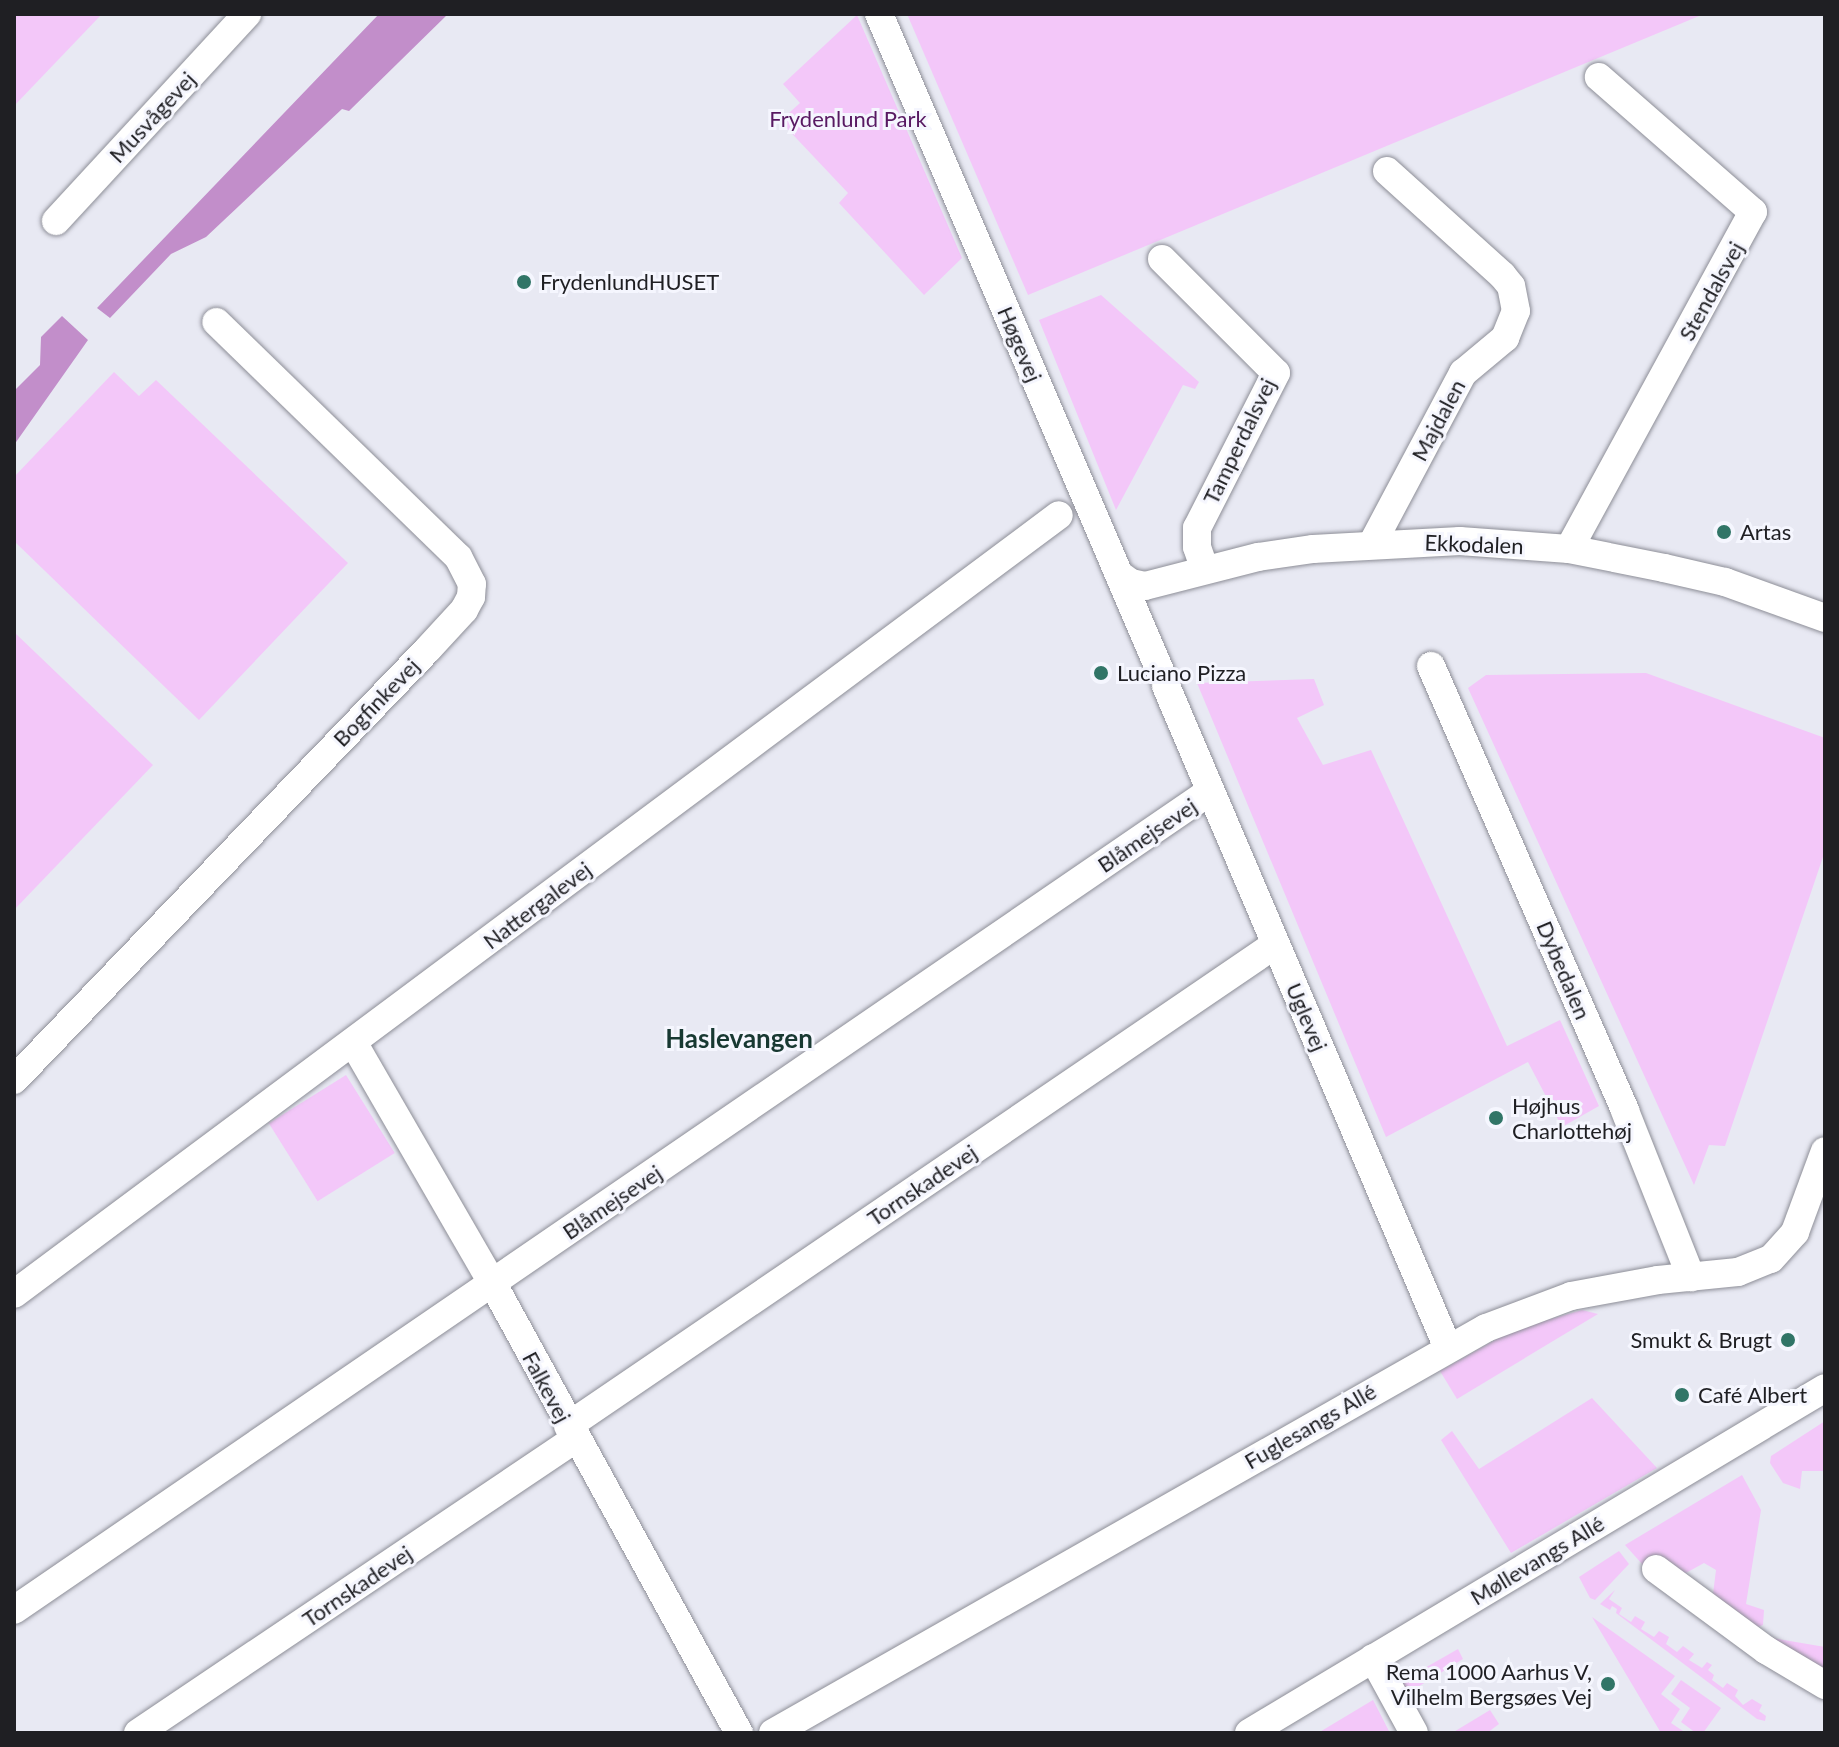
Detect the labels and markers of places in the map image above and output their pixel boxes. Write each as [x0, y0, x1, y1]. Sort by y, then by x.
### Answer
place label: FrydenlundHUSET [540, 269, 719, 295]
marker: FrydenlundHUSET [515, 273, 533, 291]
place label: Artas [1740, 519, 1791, 545]
marker: Artas [1715, 523, 1733, 541]
place label: Luciano Pizza [1117, 660, 1246, 686]
marker: Luciano Pizza [1092, 664, 1110, 682]
place label: Højhus Charlottehøj [1512, 1092, 1632, 1144]
marker: Højhus Charlottehøj [1487, 1109, 1505, 1127]
place label: Smukt & Brugt [1630, 1327, 1772, 1353]
marker: Smukt & Brugt [1779, 1331, 1797, 1349]
place label: Café Albert [1698, 1382, 1808, 1408]
marker: Café Albert [1673, 1386, 1691, 1404]
place label: Rema 1000 Aarhus V, Vilhelm Bergsøes Vej [1384, 1658, 1592, 1710]
marker: Rema 1000 Aarhus V, Vilhelm Bergsøes Vej [1599, 1675, 1617, 1693]

